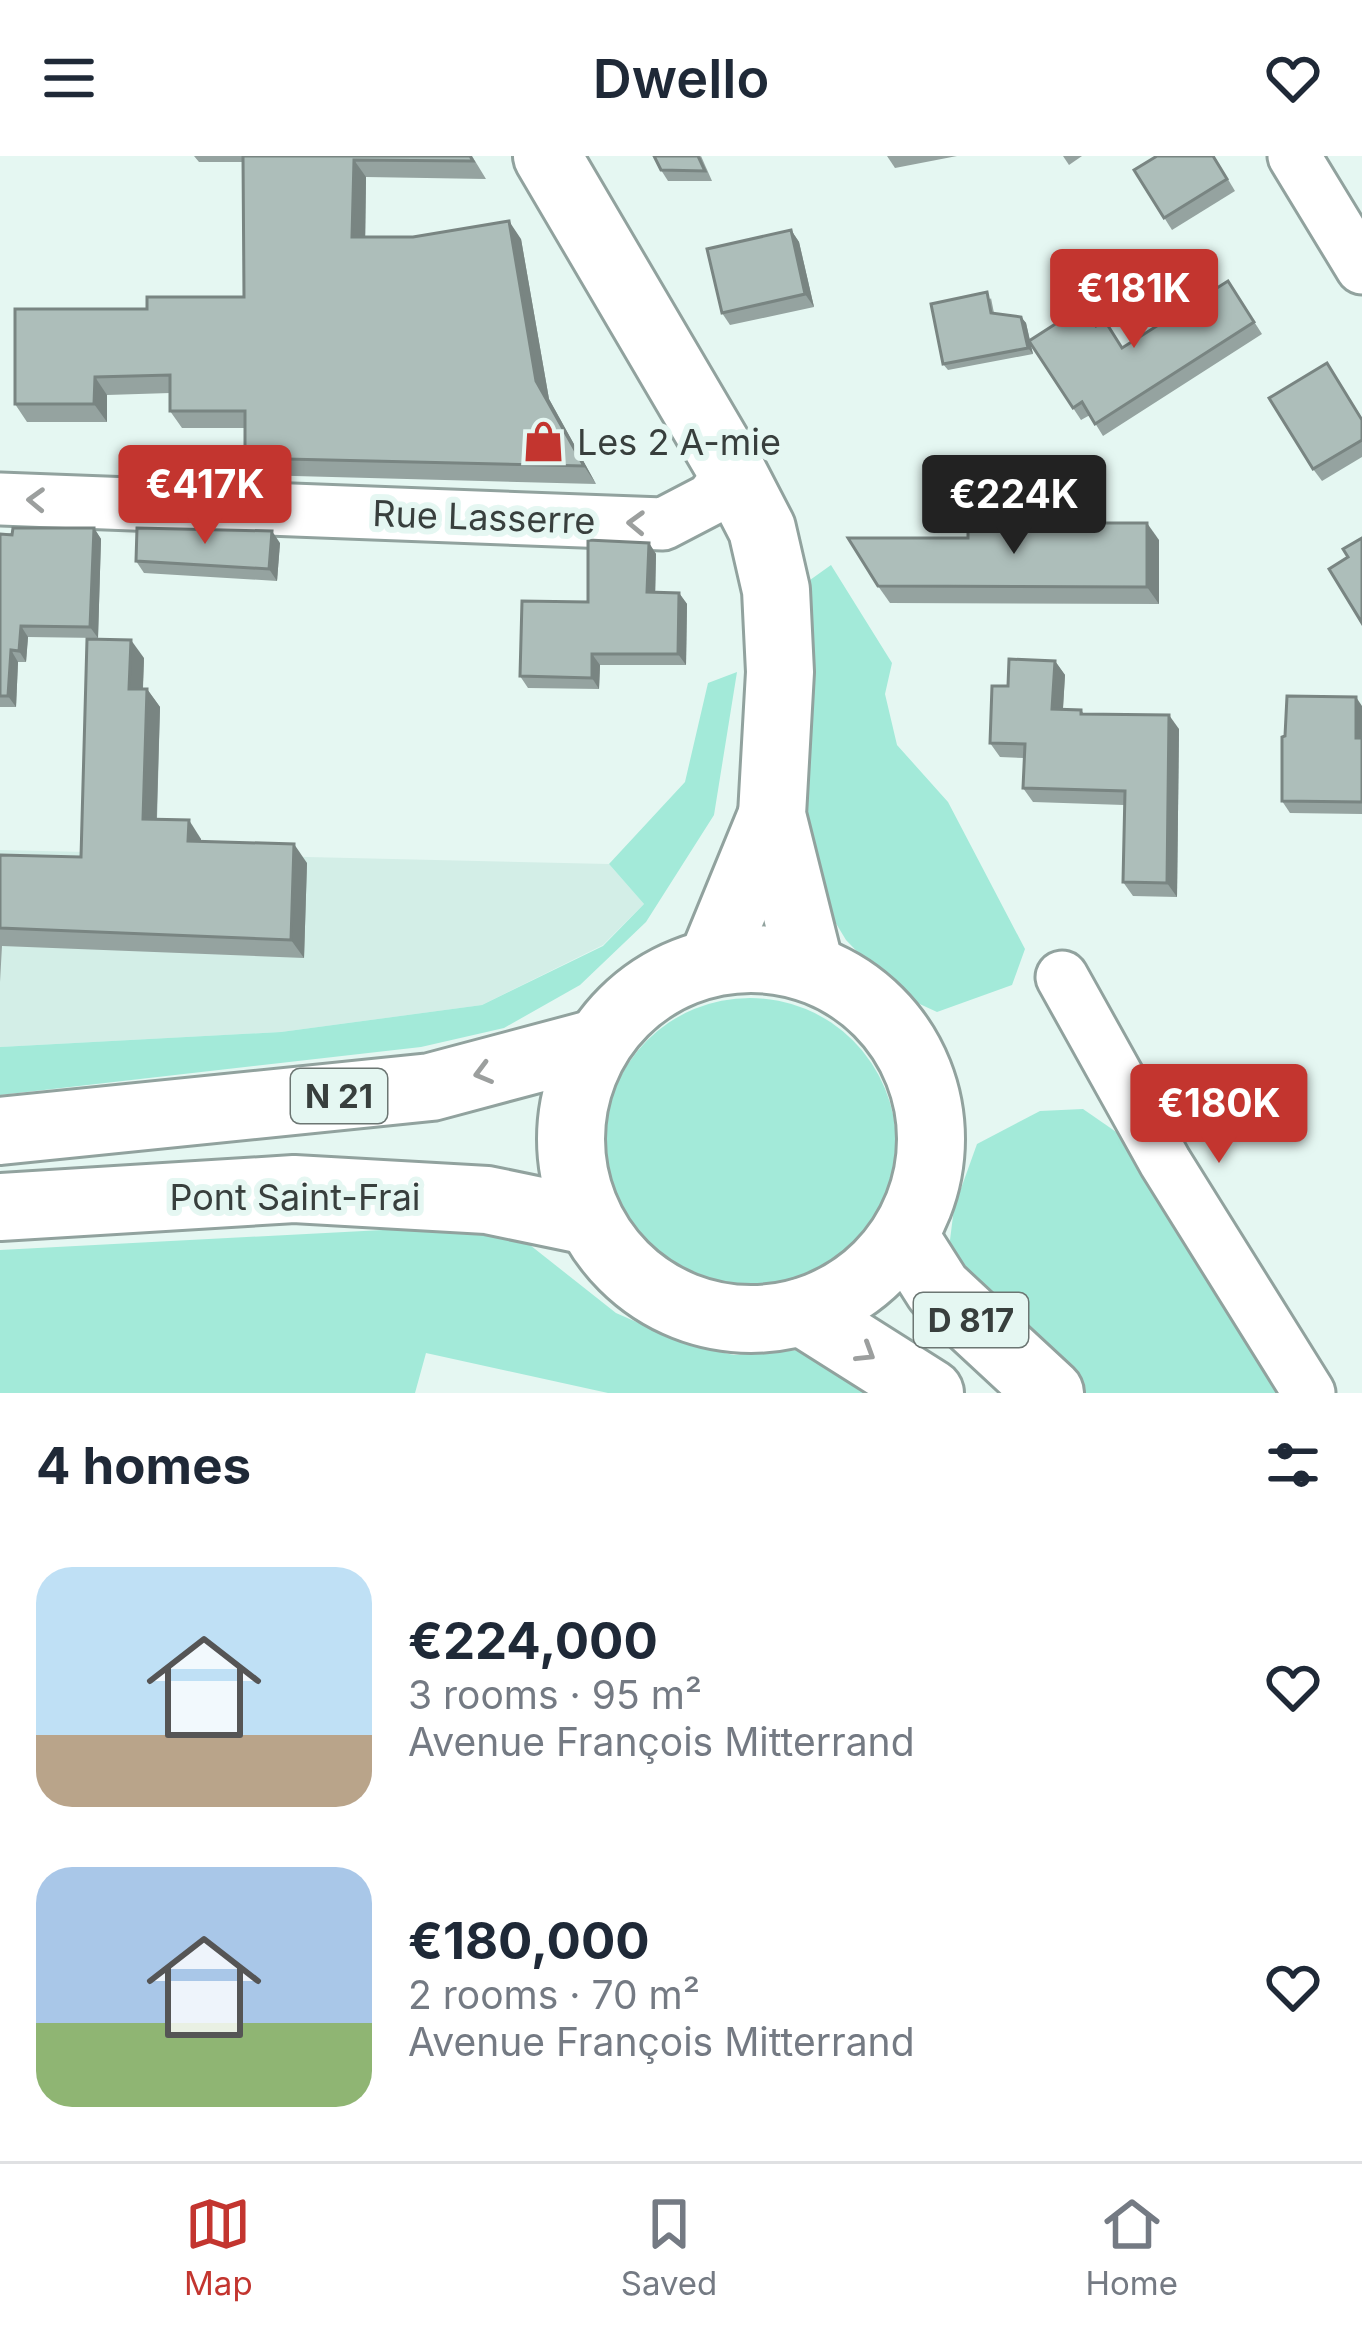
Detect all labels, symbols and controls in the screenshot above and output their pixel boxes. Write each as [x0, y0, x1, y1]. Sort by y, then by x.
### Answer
icon: menu [36, 45, 102, 111]
icon: heart [1260, 45, 1326, 111]
text: Dwello [593, 46, 769, 111]
pin: €181K [1050, 249, 1218, 351]
text: €181K [1077, 264, 1191, 311]
shop icon: Les 2 A-mie [520, 419, 566, 465]
place label: Les 2 A-mie [577, 420, 781, 464]
pin: €417K [121, 445, 289, 547]
pin: €224K [930, 455, 1098, 557]
text: €417K [145, 460, 265, 507]
text: €224K [949, 470, 1079, 517]
one-way arrow [26, 488, 45, 514]
street label: Rue Lasserre [372, 491, 596, 543]
one-way arrow [626, 510, 645, 536]
one-way arrow [473, 1059, 494, 1084]
pin: €180K [1135, 1064, 1303, 1166]
road number: N 21 [291, 1069, 387, 1123]
text: €180K [1157, 1079, 1281, 1126]
street label: Pont Saint-Frai [169, 1175, 421, 1219]
road number: D 817 [914, 1293, 1028, 1347]
one-way arrow [852, 1339, 874, 1361]
icon: filters [1260, 1432, 1326, 1498]
text: 4 homes [36, 1435, 251, 1496]
text: €224,000 [408, 1610, 658, 1671]
icon: home [132, 1615, 276, 1759]
icon: heart [1260, 1654, 1326, 1720]
text: 3 rooms · 95 m² [408, 1671, 702, 1718]
text: Avenue François Mitterrand [408, 1718, 915, 1765]
text: €180,000 [408, 1910, 650, 1971]
icon: home [132, 1915, 276, 2059]
icon: heart [1260, 1954, 1326, 2020]
text: 2 rooms · 70 m² [408, 1971, 700, 2018]
text: Avenue François Mitterrand [408, 2018, 915, 2065]
tab: Map [184, 2191, 253, 2303]
tab: Saved [621, 2191, 717, 2303]
tab: Home [1085, 2191, 1178, 2303]

